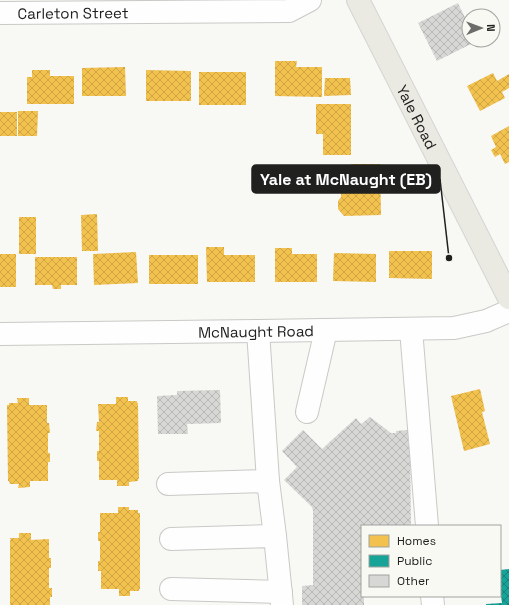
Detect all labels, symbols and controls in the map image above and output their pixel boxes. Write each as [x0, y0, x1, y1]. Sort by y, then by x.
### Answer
street label: Carleton Street [17, 3, 129, 22]
north arrow [461, 8, 501, 48]
text: N [484, 24, 498, 32]
street label: Yale Road [393, 81, 441, 152]
callout: Yale at McNaught (EB) [252, 165, 440, 193]
text: Yale at McNaught (EB) [260, 169, 432, 190]
street label: McNaught Road [198, 321, 314, 341]
legend [361, 525, 501, 597]
text: Homes [397, 533, 436, 549]
text: Public [397, 553, 432, 569]
text: Other [397, 573, 430, 589]

